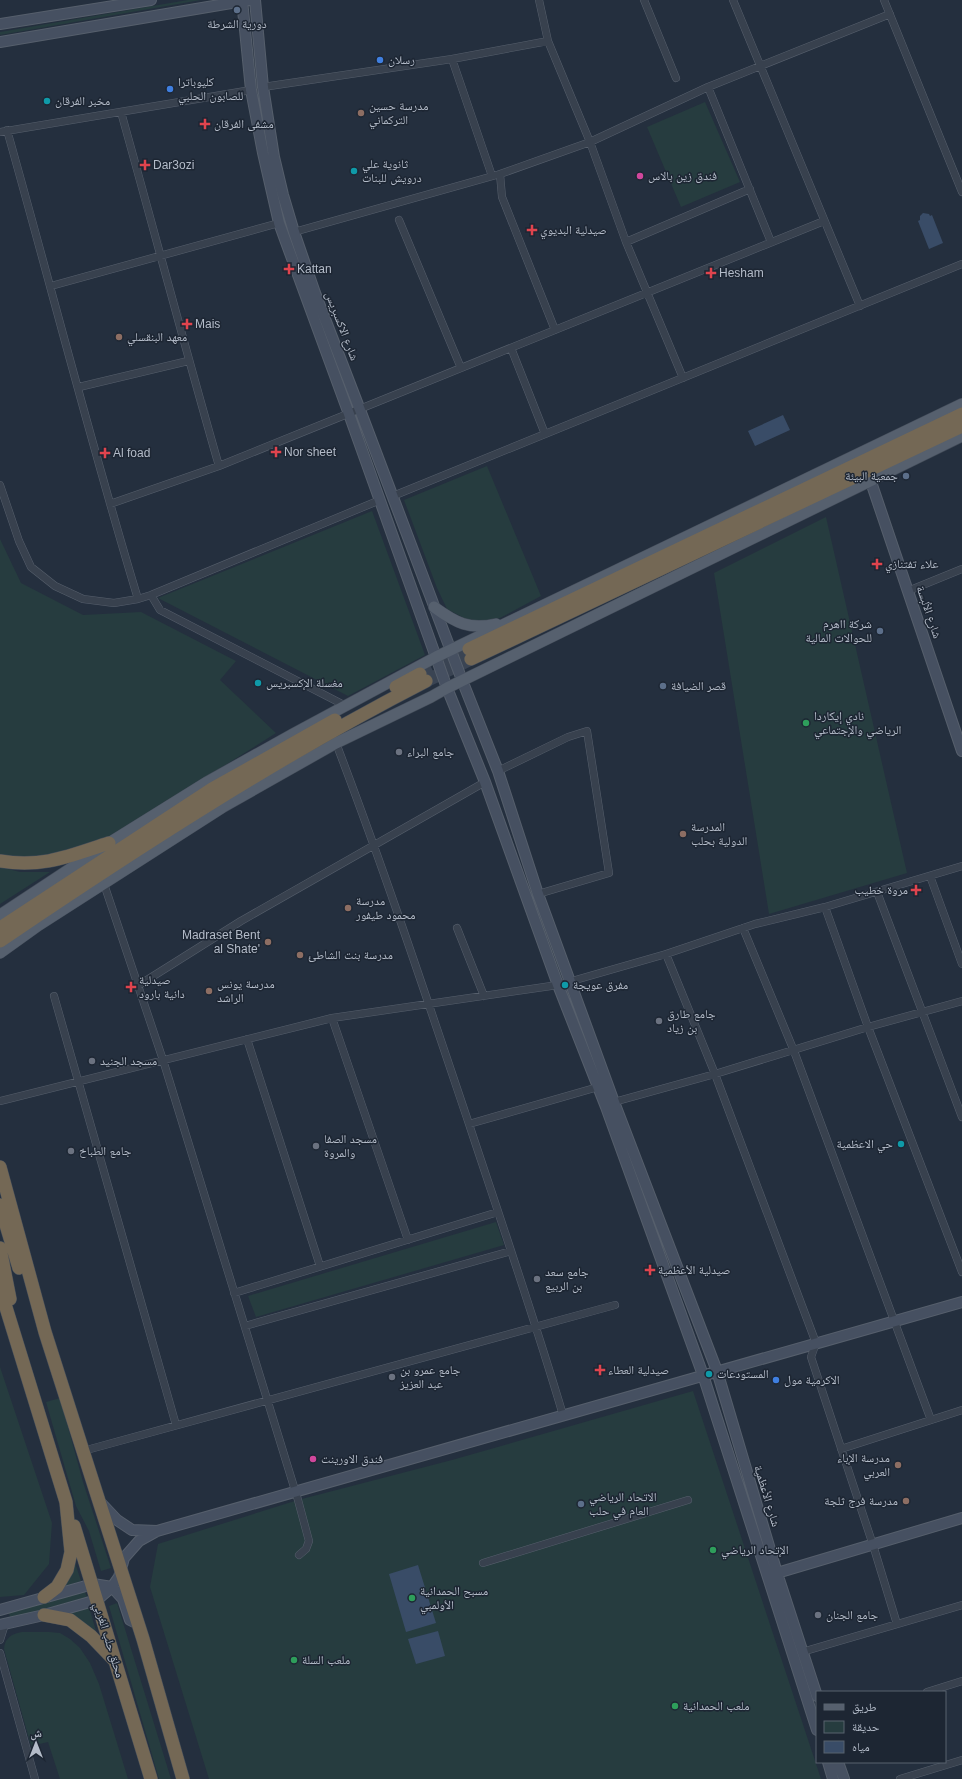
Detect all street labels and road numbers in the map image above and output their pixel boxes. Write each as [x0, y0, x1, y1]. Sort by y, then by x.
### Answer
street label: شارع الاكسبريس [321, 289, 362, 363]
street label: شارع الألبسة [913, 584, 945, 641]
street label: شارع الأعظمية [750, 1464, 783, 1529]
street label: محلق حلب الغربي [88, 1601, 127, 1680]

